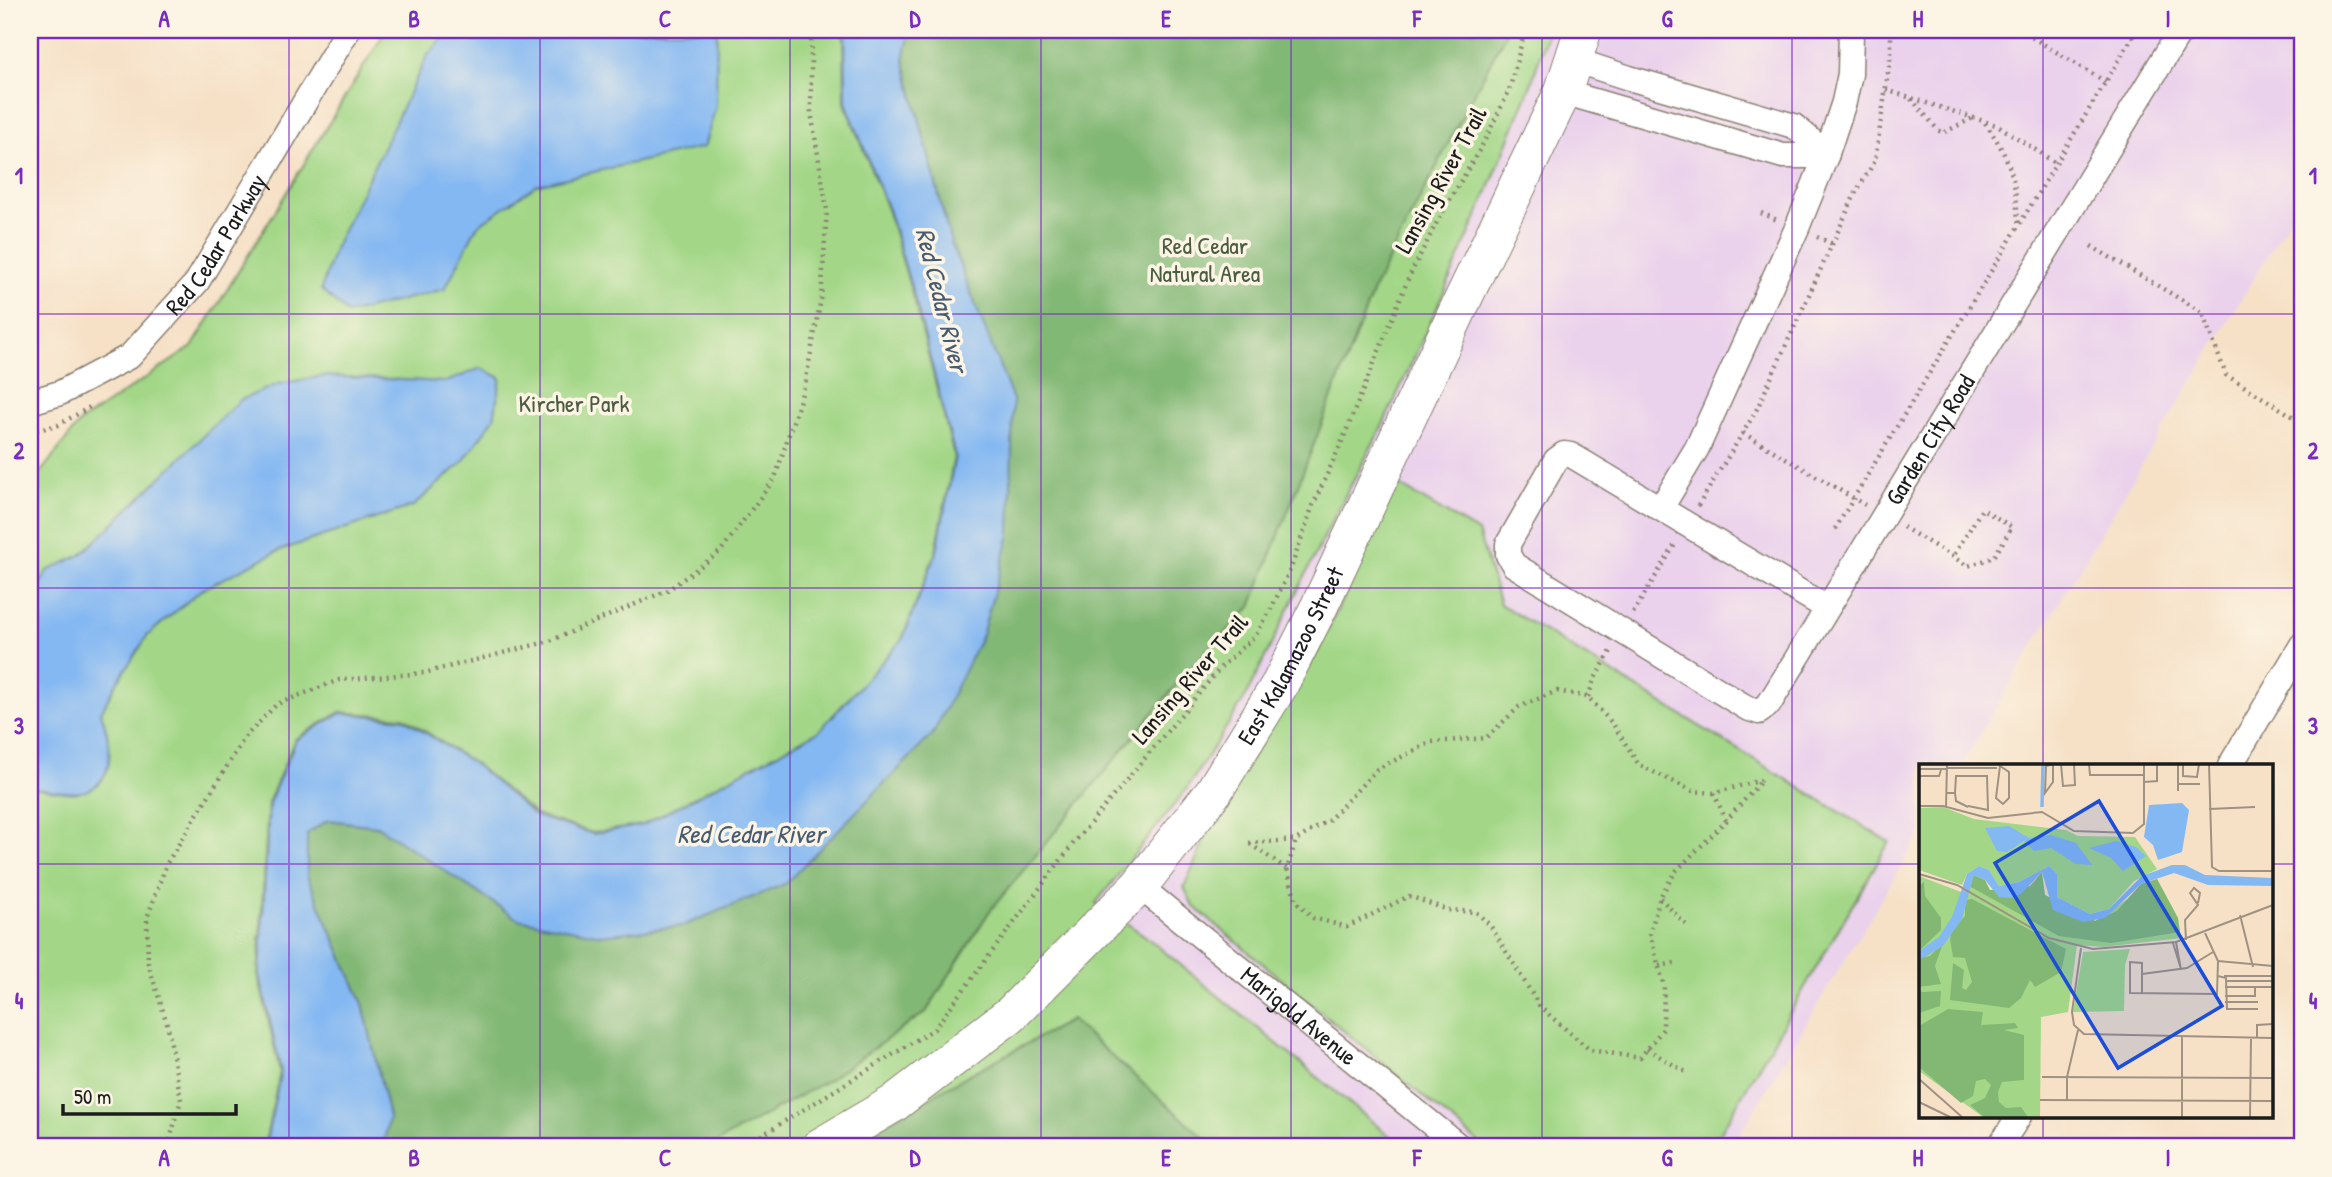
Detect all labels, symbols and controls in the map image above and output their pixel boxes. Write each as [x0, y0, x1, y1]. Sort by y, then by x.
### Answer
text: A [158, 3, 170, 34]
text: B [408, 3, 420, 34]
text: C [659, 3, 671, 34]
text: D [910, 3, 922, 34]
text: E [1161, 3, 1172, 34]
text: F [1412, 3, 1423, 34]
text: G [1661, 3, 1673, 34]
text: H [1913, 3, 1924, 34]
text: I [2165, 3, 2171, 34]
street label: Lansing River Trail [1387, 100, 1494, 258]
text: 1 [15, 160, 23, 191]
text: 1 [2309, 160, 2317, 191]
street label: Red Cedar Parkway [158, 168, 273, 321]
water label: Red Cedar River [908, 224, 978, 379]
park label: Red Cedar Natural Area [1150, 229, 1260, 289]
street label: Garden City Road [1877, 368, 1982, 511]
park label: Kircher Park [518, 387, 630, 419]
text: 2 [14, 435, 25, 466]
text: 2 [2308, 435, 2319, 466]
street label: East Kalamazoo Street [1229, 560, 1351, 750]
street label: Lansing River Trail [1124, 606, 1255, 750]
text: 3 [14, 710, 24, 741]
text: 3 [2308, 710, 2318, 741]
inset map [1919, 764, 2272, 1118]
water label: Red Cedar River [677, 816, 828, 851]
street label: Marigold Avenue [1235, 958, 1365, 1072]
text: 4 [15, 985, 24, 1016]
text: 4 [2309, 985, 2318, 1016]
scale bar [63, 1072, 236, 1116]
text: 50 m [74, 1082, 111, 1111]
text: A [158, 1142, 170, 1173]
text: B [408, 1142, 420, 1173]
text: C [659, 1142, 671, 1173]
text: D [910, 1142, 922, 1173]
text: E [1161, 1142, 1172, 1173]
text: F [1412, 1142, 1423, 1173]
text: G [1661, 1142, 1673, 1173]
text: H [1913, 1142, 1924, 1173]
text: I [2165, 1142, 2171, 1173]

